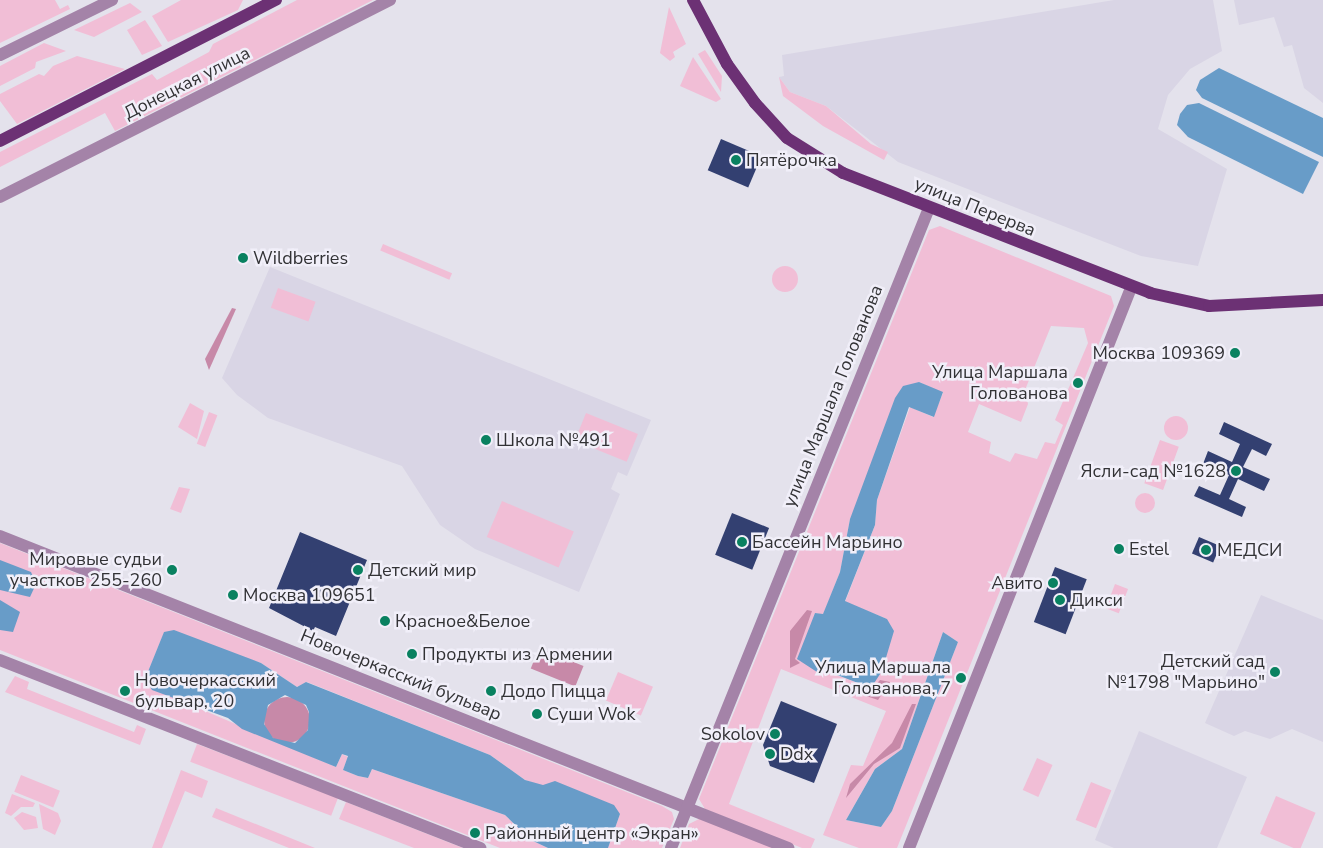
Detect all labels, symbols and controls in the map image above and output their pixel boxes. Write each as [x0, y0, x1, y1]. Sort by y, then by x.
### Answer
street label: Донецкая улица [120, 42, 254, 124]
place label: Пятёрочка [746, 149, 837, 171]
marker: Пятёрочка [730, 154, 742, 166]
street label: улица Перерва [911, 173, 1039, 241]
place label: Wildberries [253, 247, 348, 269]
marker: Wildberries [237, 252, 249, 264]
street label: улица Маршала Голованова [779, 282, 887, 510]
place label: Москва 109369 [1092, 342, 1225, 364]
marker: Москва 109369 [1229, 347, 1241, 359]
place label: Улица Маршала Голованова [932, 362, 1068, 404]
marker: Улица Маршала Голованова [1072, 377, 1084, 389]
place label: Школа №491 [496, 429, 611, 451]
marker: Школа №491 [480, 434, 492, 446]
place label: Ясли-сад №1628 [1081, 460, 1226, 482]
marker: Ясли-сад №1628 [1230, 465, 1242, 477]
place label: Бассейн Марьино [752, 531, 903, 553]
marker: Бассейн Марьино [736, 536, 748, 548]
place label: Estel [1129, 538, 1169, 560]
place label: МЕДСИ [1217, 539, 1282, 561]
marker: Estel [1113, 543, 1125, 555]
marker: МЕДСИ [1199, 543, 1213, 557]
place label: Мировые судьи участков 255-260 [10, 549, 162, 592]
place label: Детский мир [368, 559, 476, 581]
marker: Мировые судьи участков 255-260 [166, 564, 178, 576]
marker: Детский мир [352, 564, 364, 576]
place label: Авито [991, 572, 1043, 594]
marker: Авито [1047, 577, 1059, 589]
place label: Москва 109651 [243, 584, 376, 606]
marker: Москва 109651 [227, 589, 239, 601]
place label: Дикси [1070, 589, 1123, 611]
marker: Дикси [1054, 594, 1066, 606]
place label: Красное&Белое [395, 610, 530, 632]
marker: Красное&Белое [379, 615, 391, 627]
street label: Новочеркасский бульвар [297, 625, 505, 725]
place label: Продукты из Армении [422, 643, 613, 665]
marker: Продукты из Армении [406, 648, 418, 660]
place label: Детский сад №1798 "Марьино" [1107, 651, 1265, 694]
place label: Улица Маршала Голованова, 7 [815, 657, 951, 700]
marker: Детский сад №1798 "Марьино" [1269, 666, 1281, 678]
place label: Новочеркасский бульвар, 20 [135, 670, 276, 712]
marker: Улица Маршала Голованова, 7 [955, 672, 967, 684]
place label: Додо Пицца [501, 680, 606, 702]
marker: Новочеркасский бульвар, 20 [119, 685, 131, 697]
marker: Додо Пицца [485, 685, 497, 697]
place label: Суши Wok [547, 703, 636, 725]
marker: Суши Wok [531, 708, 543, 720]
place label: Sokolov [701, 723, 765, 745]
marker: Sokolov [769, 728, 781, 740]
place label: Ddx [780, 743, 813, 765]
marker: Ddx [764, 748, 776, 760]
place label: Районный центр «Экран» [485, 822, 699, 844]
marker: Районный центр «Экран» [469, 827, 481, 839]

